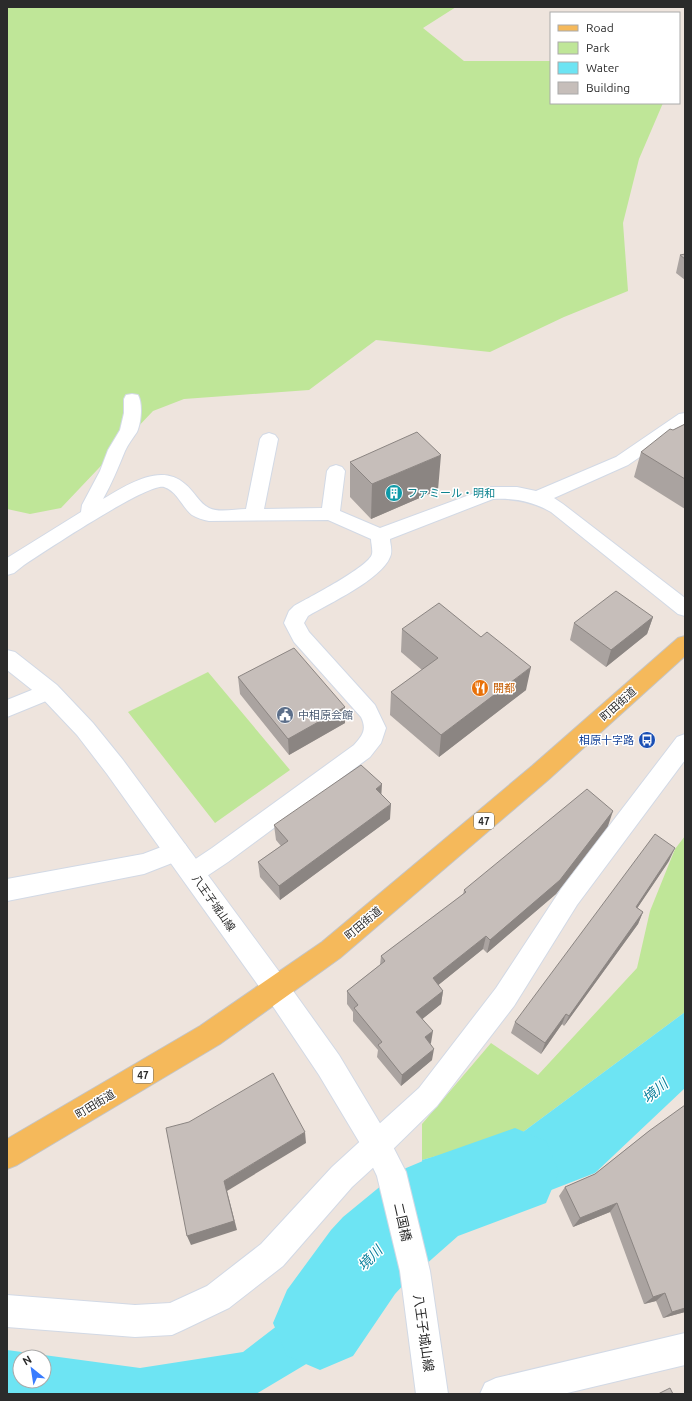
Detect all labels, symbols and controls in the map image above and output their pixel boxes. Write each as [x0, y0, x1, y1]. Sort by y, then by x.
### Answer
legend [550, 12, 680, 104]
text: Road [586, 21, 614, 34]
text: Park [586, 41, 610, 54]
text: Water [586, 61, 619, 74]
text: Building [586, 81, 630, 94]
building icon: ファミール・明和 [384, 483, 404, 503]
place label: ファミール・明和 [407, 487, 495, 499]
restaurant icon: 開都 [470, 678, 490, 698]
place label: 開都 [493, 682, 515, 694]
street label: 町田街道 [598, 685, 638, 723]
public building icon: 中相原会館 [275, 705, 295, 725]
place label: 中相原会館 [298, 709, 353, 721]
bus stop icon: 相原十字路 [637, 730, 657, 750]
place label: 相原十字路 [579, 734, 634, 746]
road number: 47 [474, 813, 494, 829]
street label: 八王子城山線 [190, 873, 238, 933]
street label: 町田街道 [342, 904, 384, 942]
road number: 47 [133, 1067, 153, 1083]
water label: 境川 [639, 1075, 672, 1106]
street label: 町田街道 [73, 1088, 117, 1120]
street label: 二国橋 [392, 1201, 414, 1243]
water label: 境川 [355, 1241, 387, 1274]
street label: 八王子城山線 [412, 1293, 436, 1373]
north arrow [12, 1349, 52, 1389]
text: N [20, 1353, 34, 1368]

